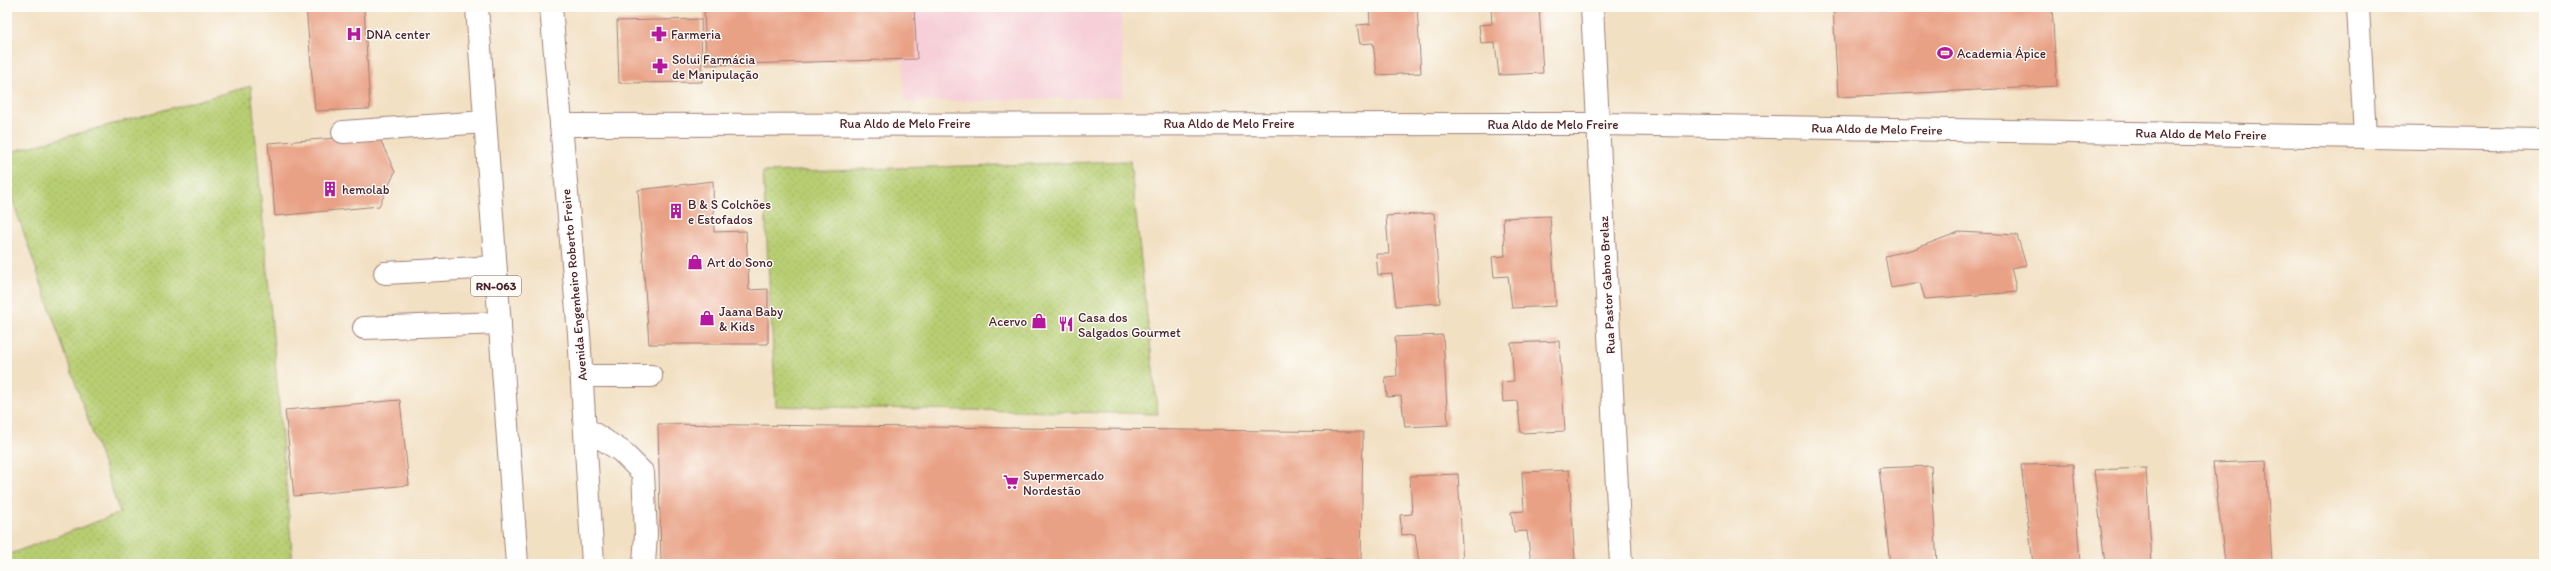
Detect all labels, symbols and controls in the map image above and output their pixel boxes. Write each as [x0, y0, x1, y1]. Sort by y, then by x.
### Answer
hospital icon: DNA center [345, 25, 363, 43]
pharmacy icon: Farmeria [650, 25, 668, 43]
place label: DNA center [366, 27, 431, 42]
place label: Farmeria [671, 27, 721, 42]
sports icon: Academia Ápice [1936, 44, 1954, 62]
place label: Academia Ápice [1957, 46, 2046, 61]
place label: Solui Farmácia de Manipulação [672, 52, 759, 82]
pharmacy icon: Solui Farmácia de Manipulação [651, 57, 669, 75]
street label: Rua Aldo de Melo Freire [839, 116, 971, 131]
street label: Rua Aldo de Melo Freire [1163, 116, 1295, 131]
street label: Rua Aldo de Melo Freire [1487, 117, 1619, 132]
street label: Rua Aldo de Melo Freire [1811, 120, 1943, 138]
street label: Rua Aldo de Melo Freire [2135, 125, 2267, 143]
building icon: hemolab [321, 180, 339, 198]
place label: hemolab [342, 182, 390, 197]
street label: Avenida Engenheiro Roberto Freire [558, 188, 590, 382]
place label: B & S Colchões e Estofados [688, 197, 771, 227]
building icon: B & S Colchões e Estofados [667, 202, 685, 220]
street label: Rua Pastor Gabno Brelaz [1596, 216, 1618, 354]
shop icon: Art do Sono [686, 253, 704, 271]
place label: Art do Sono [707, 255, 773, 270]
road number: RN-063 [471, 276, 521, 296]
place label: Jaana Baby & Kids [719, 304, 783, 334]
shop icon: Jaana Baby & Kids [698, 309, 716, 327]
place label: Casa dos Salgados Gourmet [1078, 310, 1181, 340]
shop icon: Acervo [1030, 312, 1048, 330]
place label: Acervo [989, 314, 1027, 329]
restaurant icon: Casa dos Salgados Gourmet [1057, 315, 1075, 333]
place label: Supermercado Nordestão [1023, 468, 1105, 498]
supermarket icon: Supermercado Nordestão [1002, 473, 1020, 491]

